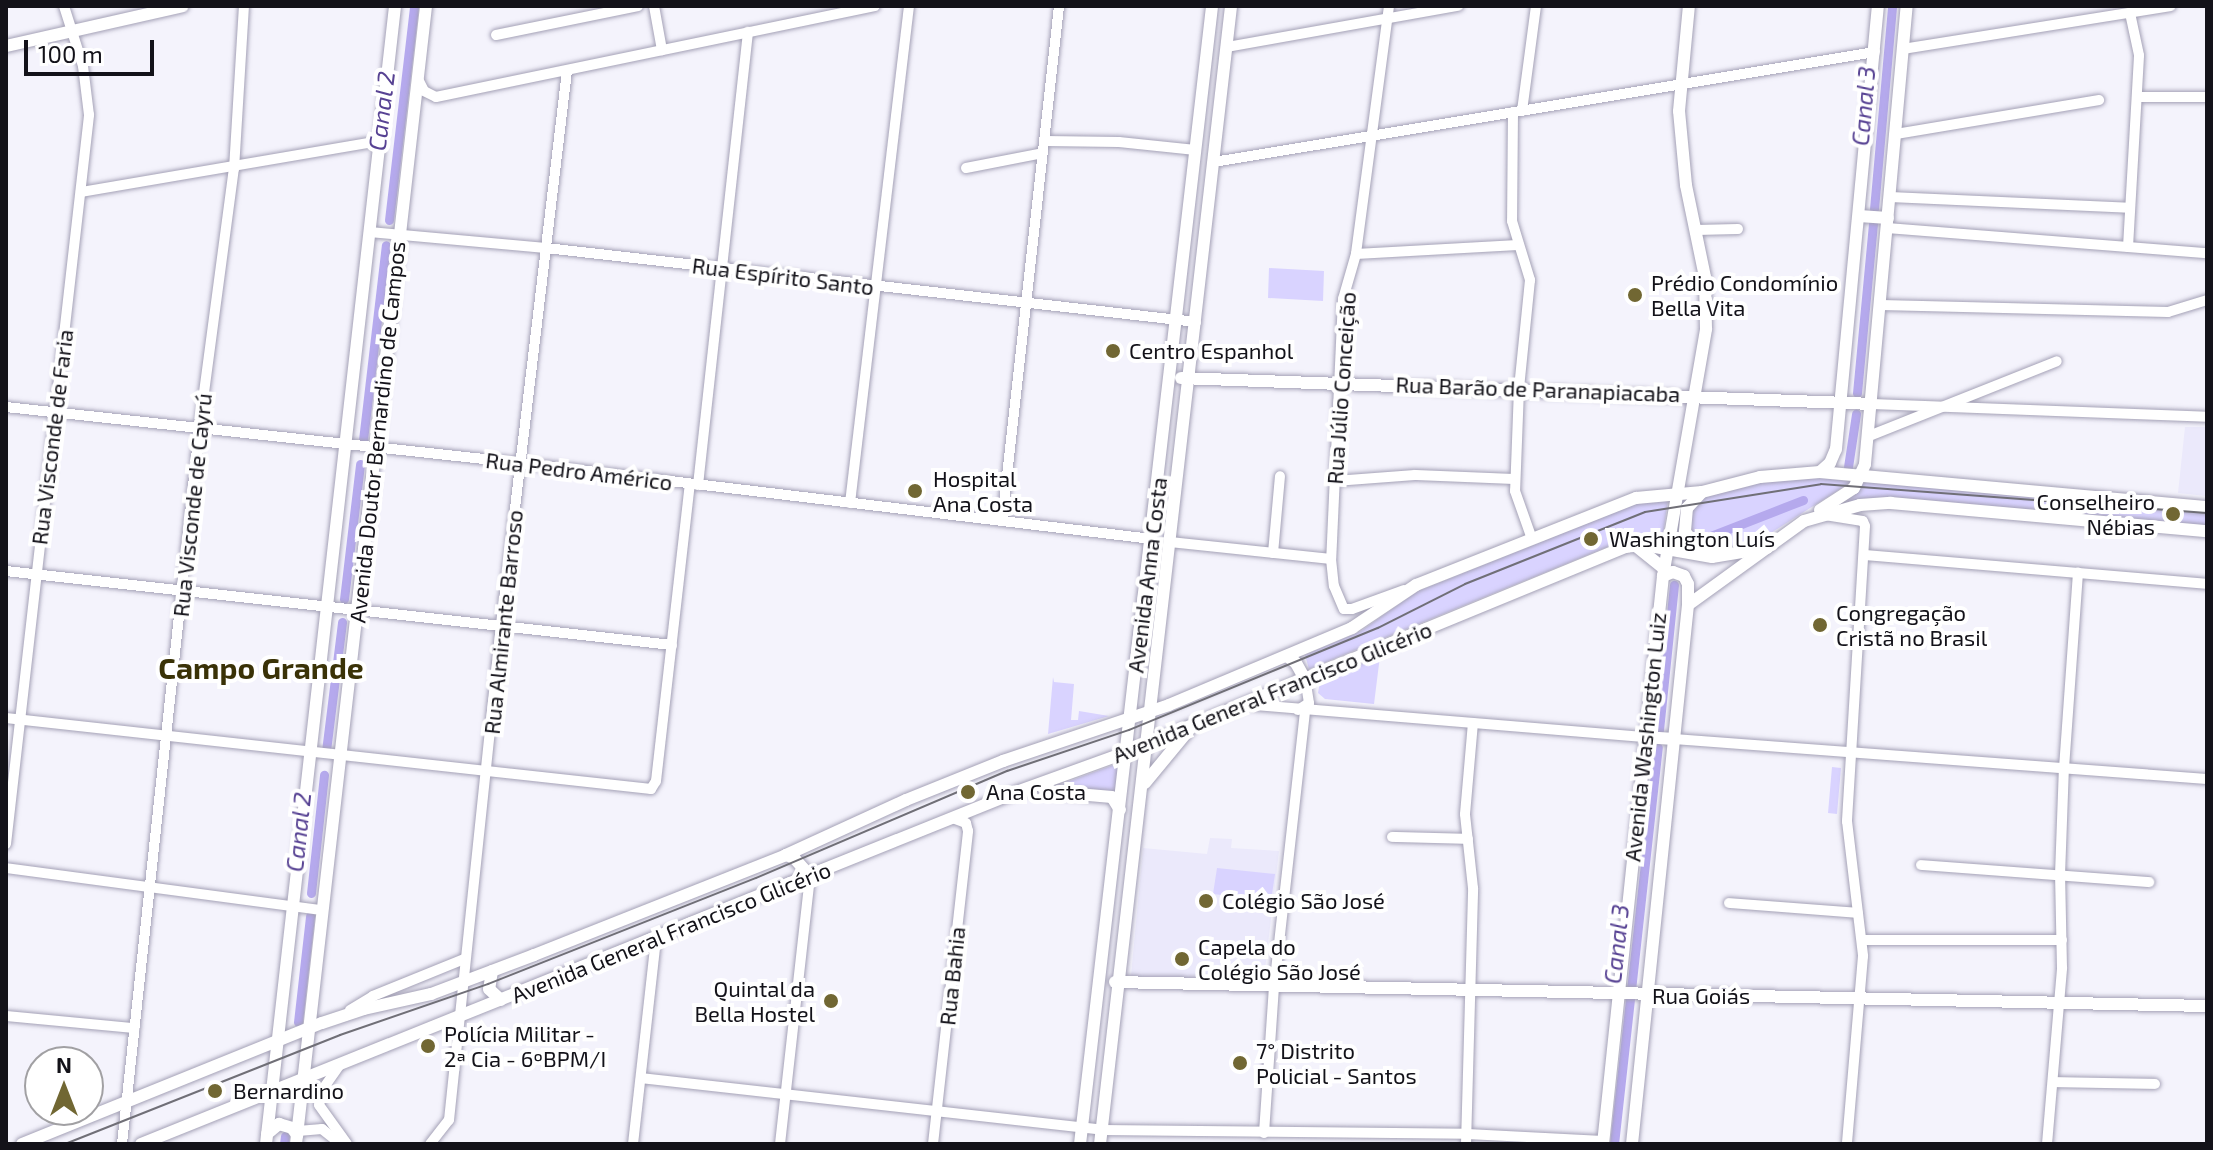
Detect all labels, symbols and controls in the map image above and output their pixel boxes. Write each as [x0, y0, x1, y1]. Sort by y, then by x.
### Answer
scale bar [28, 24, 158, 74]
text: 100 m [38, 39, 103, 68]
water label: Canal 3 [1845, 65, 1881, 147]
water label: Canal 2 [362, 69, 400, 153]
street label: Avenida Doutor Bernardino de Campos [344, 240, 410, 624]
street label: Rua Espírito Santo [691, 252, 875, 300]
place label: Prédio Condomínio Bella Vita [1651, 269, 1838, 320]
marker: Prédio Condomínio Bella Vita [1626, 286, 1644, 304]
street label: Rua Júlio Conceição [1321, 291, 1361, 485]
street label: Rua Visconde de Faria [26, 327, 78, 547]
place label: Centro Espanhol [1129, 338, 1293, 364]
marker: Centro Espanhol [1104, 342, 1122, 360]
street label: Rua Barão de Paranapiacaba [1395, 371, 1681, 407]
street label: Rua Visconde de Cayrú [167, 392, 217, 618]
street label: Rua Pedro Américo [484, 446, 674, 496]
place label: Hospital Ana Costa [933, 465, 1033, 516]
street label: Avenida Anna Costa [1122, 475, 1172, 675]
marker: Hospital Ana Costa [904, 480, 926, 502]
place label: Conselheiro Nébias [2037, 488, 2155, 540]
marker: Conselheiro Nébias [2162, 503, 2184, 525]
street label: Rua Almirante Barroso [478, 508, 528, 736]
place label: Washington Luís [1609, 526, 1775, 552]
marker: Washington Luís [1580, 528, 1602, 550]
place label: Congregação Cristã no Brasil [1836, 599, 1987, 650]
street label: Avenida Washington Luiz [1619, 611, 1671, 863]
street label: Avenida General Francisco Glicério [1108, 616, 1436, 768]
marker: Congregação Cristã no Brasil [1811, 616, 1829, 634]
district label: Campo Grande [158, 649, 364, 685]
place label: Ana Costa [986, 779, 1086, 805]
marker: Ana Costa [957, 781, 979, 803]
water label: Canal 2 [279, 790, 317, 874]
street label: Avenida General Francisco Glicério [507, 856, 835, 1008]
place label: Colégio São José [1222, 888, 1385, 914]
marker: Colégio São José [1197, 892, 1215, 910]
water label: Canal 3 [1597, 902, 1635, 986]
street label: Rua Bahia [934, 925, 970, 1027]
place label: Capela do Colégio São José [1198, 933, 1361, 984]
marker: Capela do Colégio São José [1173, 950, 1191, 968]
place label: Quintal da Bella Hostel [694, 975, 815, 1026]
street label: Rua Goiás [1652, 983, 1750, 1009]
marker: Quintal da Bella Hostel [822, 992, 840, 1010]
place label: Polícia Militar - 2ª Cia - 6ºBPM/I [444, 1020, 606, 1072]
marker: Polícia Militar - 2ª Cia - 6ºBPM/I [419, 1037, 437, 1055]
place label: 7° Distrito Policial - Santos [1256, 1037, 1417, 1088]
north arrow [24, 1046, 104, 1126]
text: N [56, 1051, 72, 1077]
marker: 7° Distrito Policial - Santos [1231, 1054, 1249, 1072]
place label: Bernardino [233, 1078, 344, 1104]
marker: Bernardino [204, 1080, 226, 1102]

